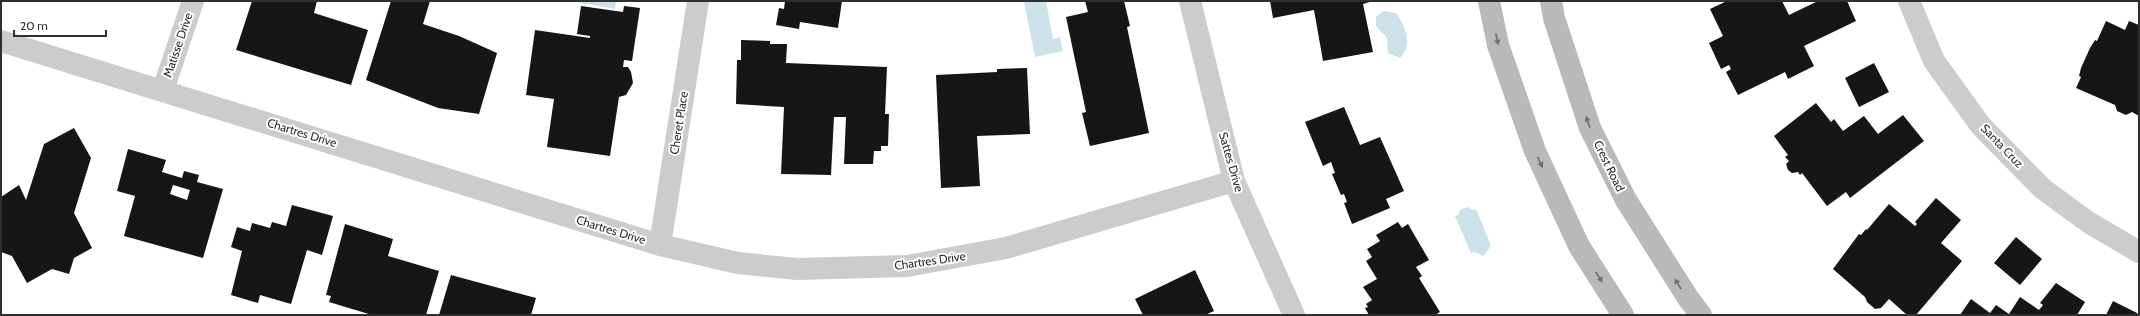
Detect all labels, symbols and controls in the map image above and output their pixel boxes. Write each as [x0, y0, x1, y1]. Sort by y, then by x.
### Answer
street label: Matisse Drive [159, 10, 196, 79]
scale bar [14, 12, 106, 38]
text: 20 m [20, 18, 48, 33]
one-way arrow [1494, 33, 1500, 45]
street label: Cheret Place [666, 90, 691, 155]
street label: Chartres Drive [266, 115, 339, 150]
one-way arrow [1585, 115, 1591, 127]
street label: Santa Cruz [1978, 121, 2027, 171]
street label: Sattes Drive [1216, 130, 1247, 193]
street label: Crest Road [1591, 138, 1628, 194]
one-way arrow [1537, 156, 1543, 167]
street label: Chartres Drive [575, 212, 648, 247]
street label: Chartres Drive [893, 248, 967, 273]
one-way arrow [1595, 272, 1603, 282]
one-way arrow [1675, 278, 1682, 289]

